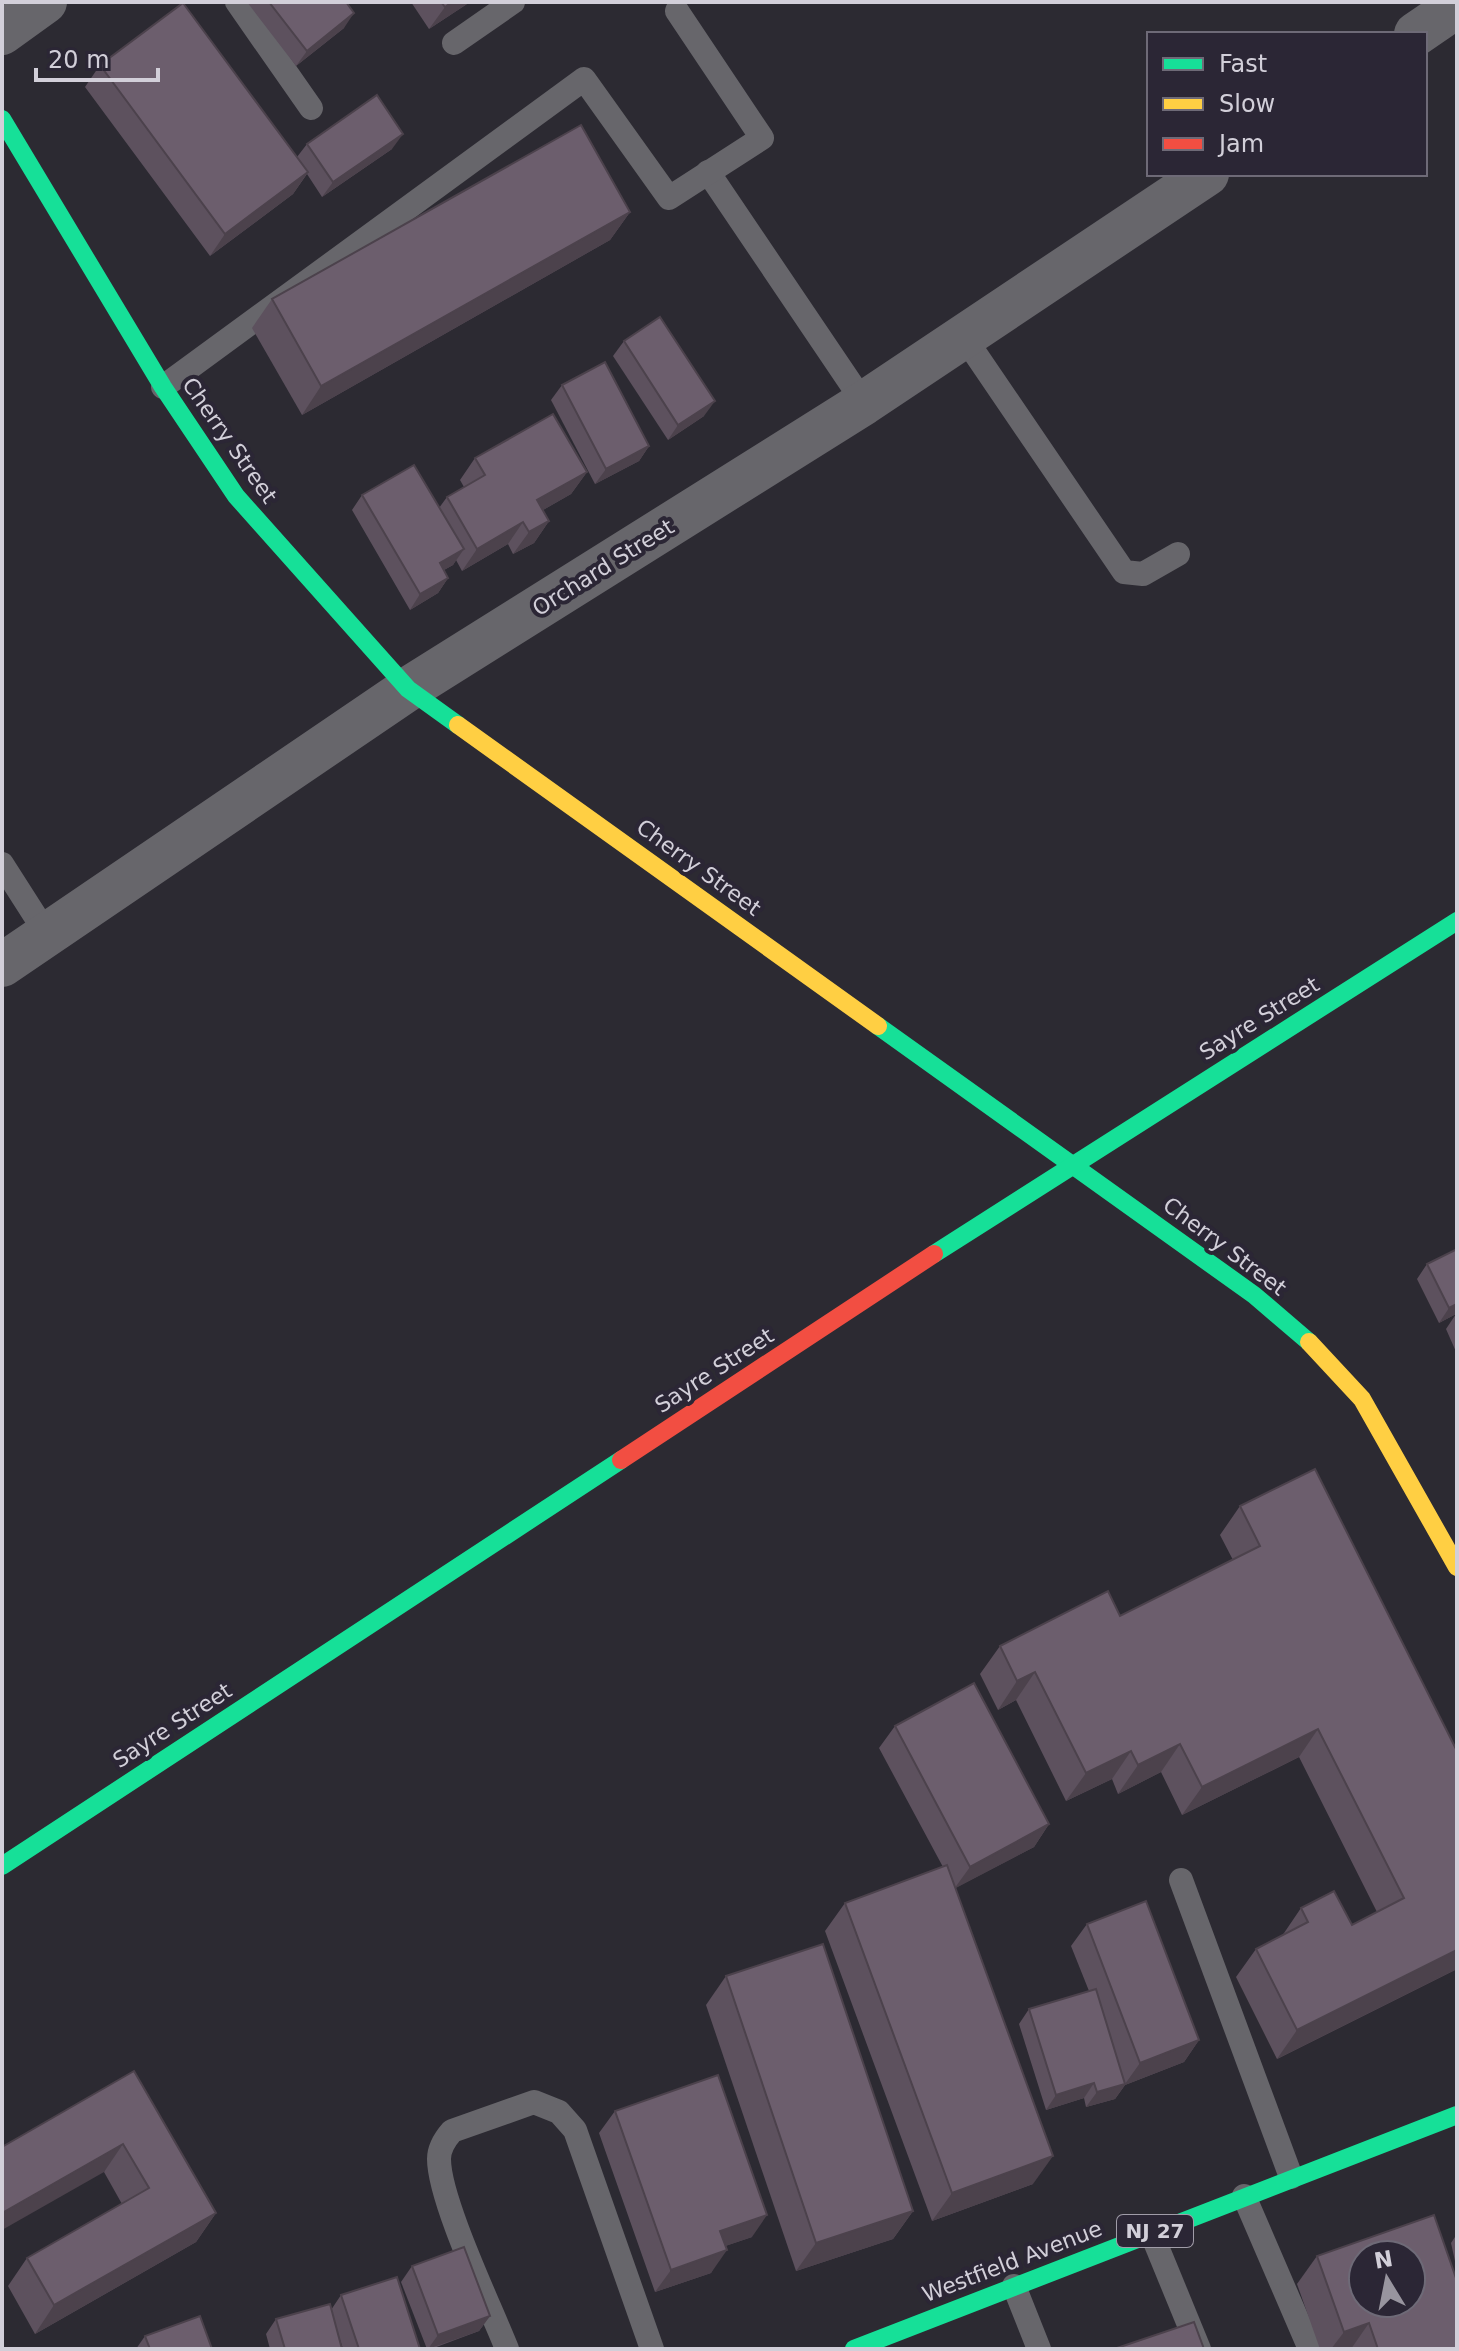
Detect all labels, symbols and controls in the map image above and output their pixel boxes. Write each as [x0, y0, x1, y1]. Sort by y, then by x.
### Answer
scale bar [36, 32, 158, 82]
legend [1147, 32, 1427, 176]
text: 20 m [48, 46, 110, 74]
text: Fast [1219, 50, 1267, 78]
text: Slow [1219, 90, 1275, 118]
text: Jam [1217, 130, 1264, 158]
street label: Cherry Street [177, 373, 282, 508]
street label: Orchard Street [528, 514, 679, 621]
street label: Cherry Street [632, 814, 766, 921]
street label: Sayre Street [1195, 971, 1324, 1065]
street label: Cherry Street [1158, 1192, 1291, 1301]
street label: Sayre Street [650, 1323, 779, 1418]
street label: Sayre Street [108, 1678, 237, 1773]
road number: NJ 27 [1117, 2215, 1193, 2247]
street label: Westfield Avenue [919, 2216, 1105, 2307]
north arrow [1347, 2239, 1427, 2319]
text: N [1372, 2246, 1395, 2274]

